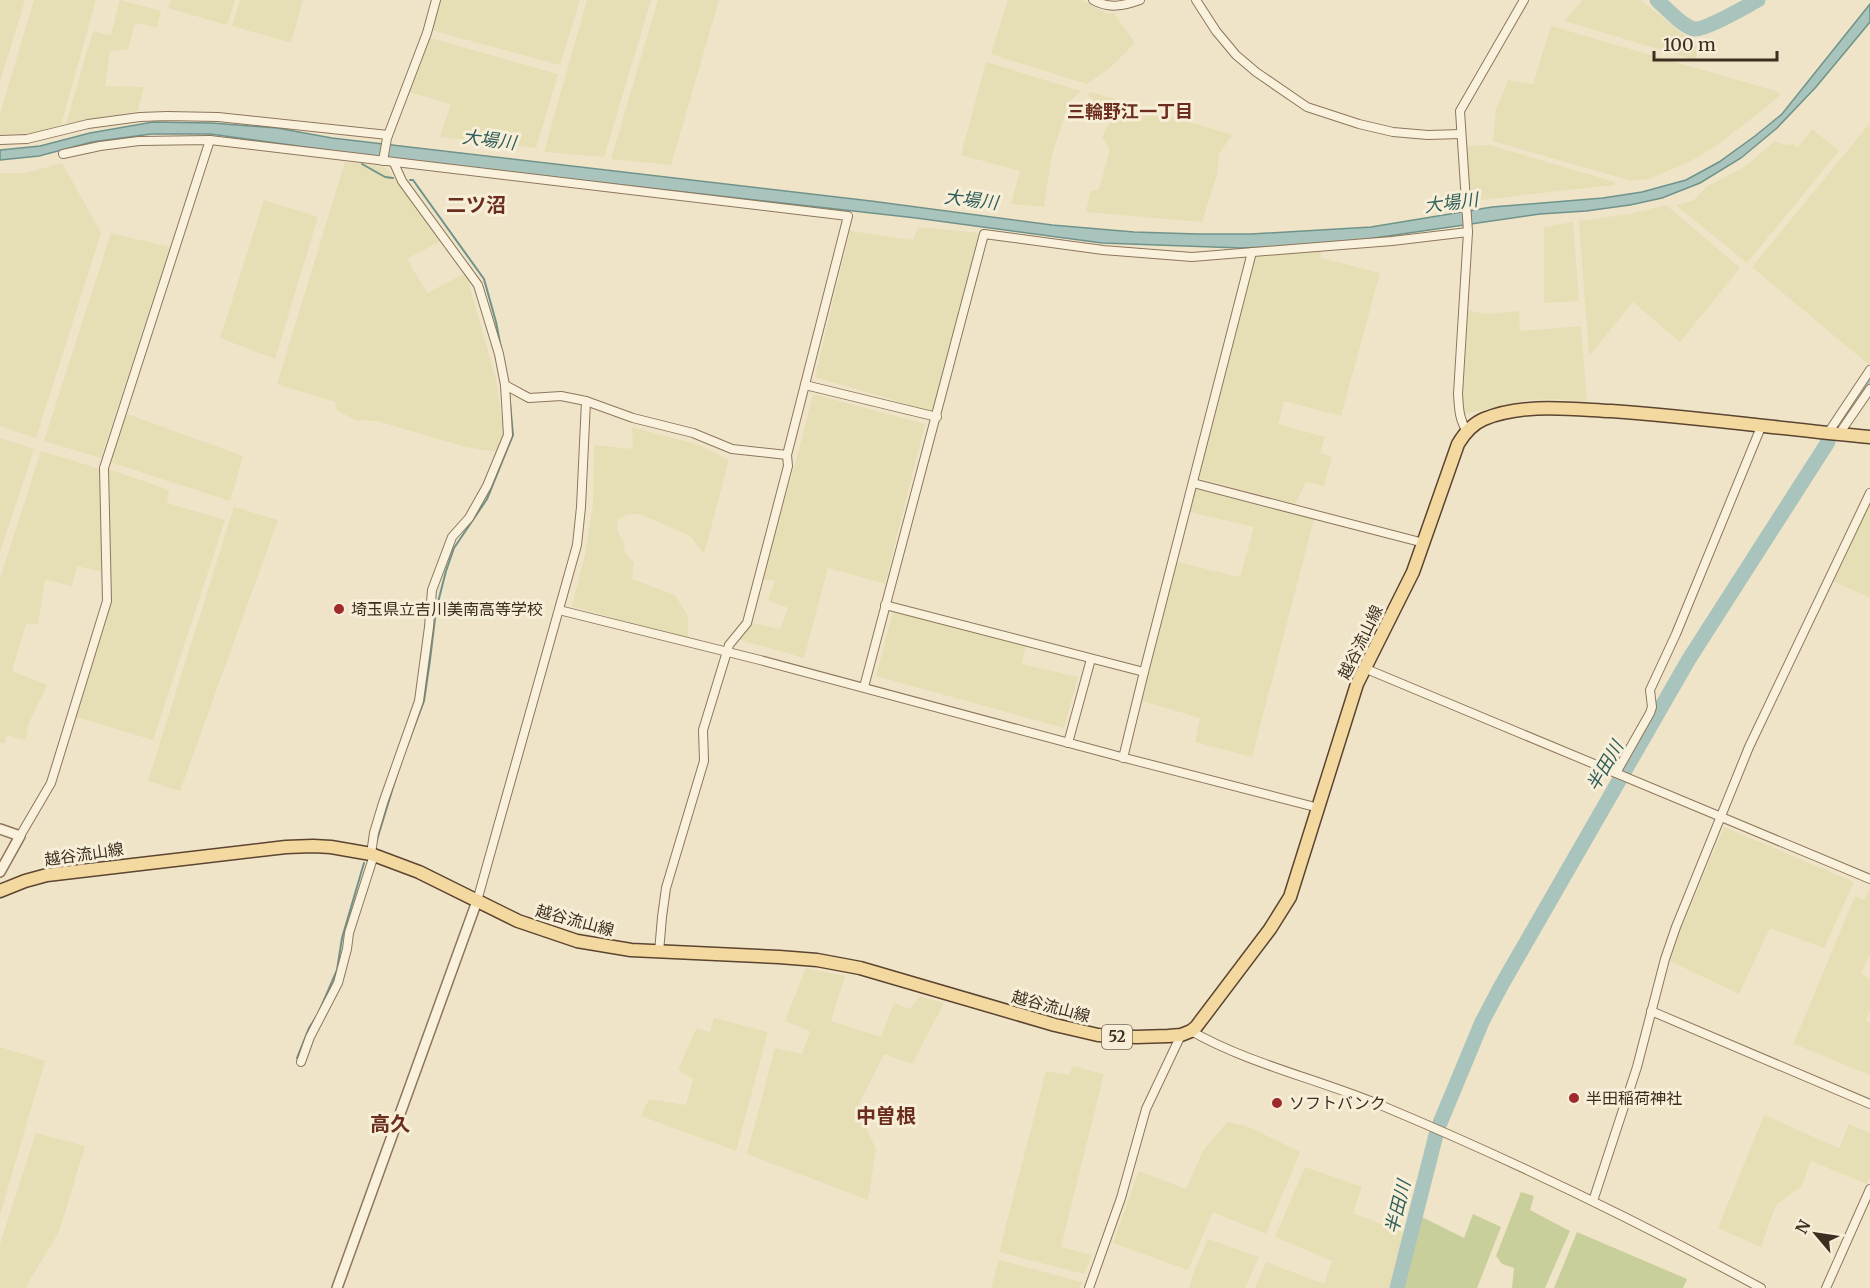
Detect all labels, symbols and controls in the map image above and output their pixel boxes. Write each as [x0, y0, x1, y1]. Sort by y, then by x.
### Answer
scale bar [1654, 24, 1777, 62]
text: 100 m [1663, 33, 1716, 56]
district label: 三輪野江一丁目 [1067, 100, 1193, 123]
water label: 大場川 [461, 125, 519, 154]
water label: 大場川 [943, 185, 1001, 214]
water label: 大場川 [1423, 188, 1481, 217]
district label: 二ツ沼 [446, 192, 506, 217]
place label: 埼玉県立吉川美南高等学校 [351, 599, 543, 619]
marker: 埼玉県立吉川美南高等学校 [332, 602, 346, 616]
street label: 越谷流山線 [1333, 602, 1387, 682]
water label: 半田川 [1581, 735, 1629, 795]
street label: 越谷流山線 [43, 839, 125, 869]
street label: 越谷流山線 [534, 900, 616, 940]
street label: 越谷流山線 [1010, 986, 1092, 1026]
road number: 52 [1102, 1025, 1132, 1049]
place label: 半田稲荷神社 [1586, 1088, 1682, 1108]
marker: 半田稲荷神社 [1567, 1091, 1581, 1105]
place label: ソフトバンク [1289, 1093, 1386, 1113]
marker: ソフトバンク [1270, 1096, 1284, 1110]
district label: 中曽根 [856, 1103, 916, 1128]
district label: 高久 [370, 1111, 410, 1136]
water label: 半田川 [1380, 1176, 1416, 1236]
north arrow [1786, 1204, 1846, 1264]
text: N [1791, 1216, 1815, 1237]

